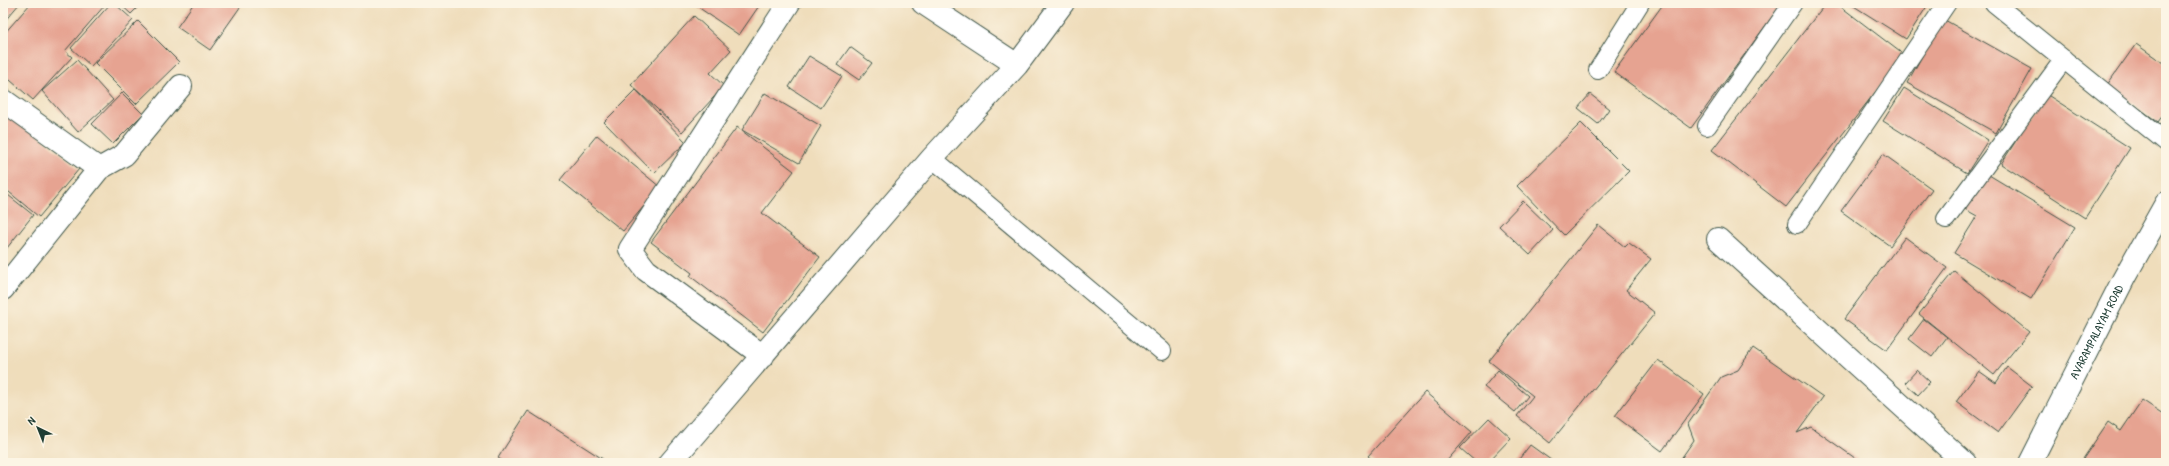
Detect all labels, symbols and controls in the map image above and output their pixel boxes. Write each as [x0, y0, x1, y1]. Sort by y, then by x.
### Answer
street label: AVARAMPALAYAM ROAD [2065, 281, 2127, 382]
north arrow [18, 408, 58, 448]
text: N [24, 413, 38, 428]

